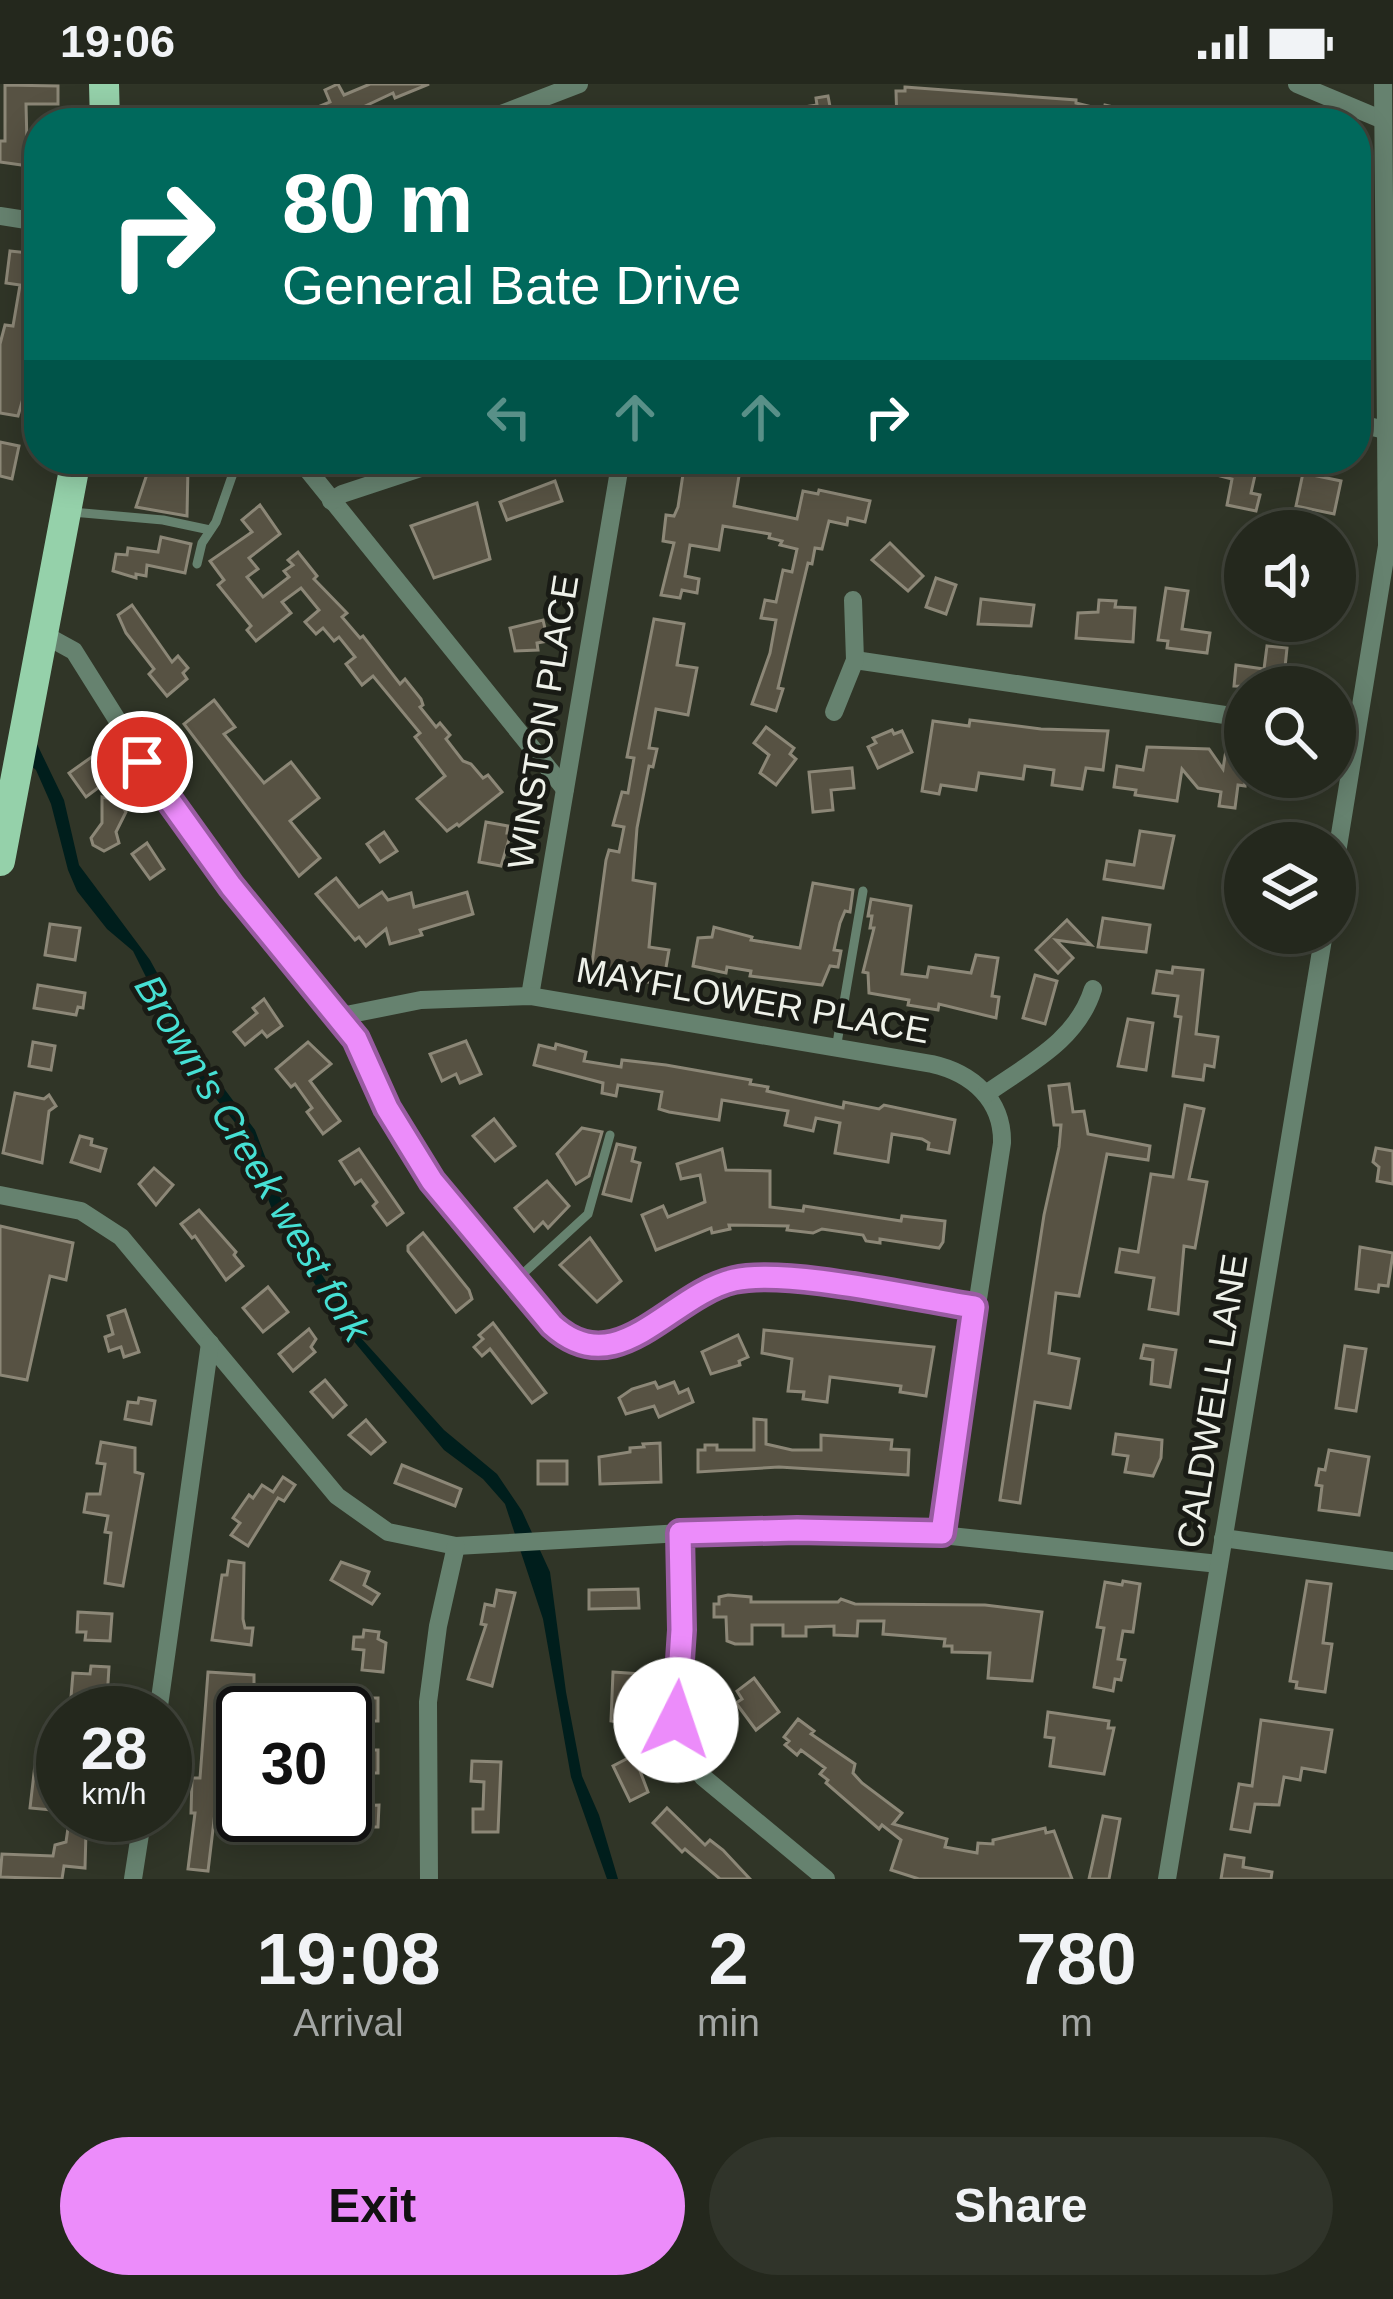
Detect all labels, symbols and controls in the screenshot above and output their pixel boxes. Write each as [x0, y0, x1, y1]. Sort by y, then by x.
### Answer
text: 19:06 [60, 16, 175, 67]
icon: right [84, 156, 240, 312]
text: 80 m [282, 156, 473, 250]
text: General Bate Drive [282, 255, 741, 315]
icon: left [476, 384, 542, 450]
icon: ahead [602, 384, 668, 450]
icon: ahead [728, 384, 794, 450]
icon: right [854, 384, 920, 450]
map controls [1224, 510, 1356, 954]
button: sound [1224, 510, 1356, 642]
street label: WINSTON PLACE [499, 572, 587, 872]
button: search [1224, 666, 1356, 798]
pin [91, 711, 193, 813]
icon: arrive [109, 729, 175, 795]
button: layers [1224, 822, 1356, 954]
street label: MAYFLOWER PLACE [573, 949, 933, 1051]
water label: Brown's Creek west fork [127, 967, 381, 1351]
street label: CALDWELL LANE [1169, 1251, 1255, 1551]
position arrow [613, 1657, 739, 1783]
speed limit sign: 30 [216, 1686, 372, 1842]
text: 28 [81, 1715, 147, 1782]
text: km/h [81, 1777, 147, 1810]
text: 19:08 [256, 1919, 441, 1999]
text: 2 [708, 1919, 749, 1999]
text: 780 [1016, 1919, 1137, 1999]
text: Arrival [293, 2001, 404, 2044]
text: min [697, 2001, 760, 2044]
text: m [1060, 2001, 1093, 2044]
button: Exit [60, 2137, 685, 2275]
button: Share [709, 2137, 1333, 2275]

